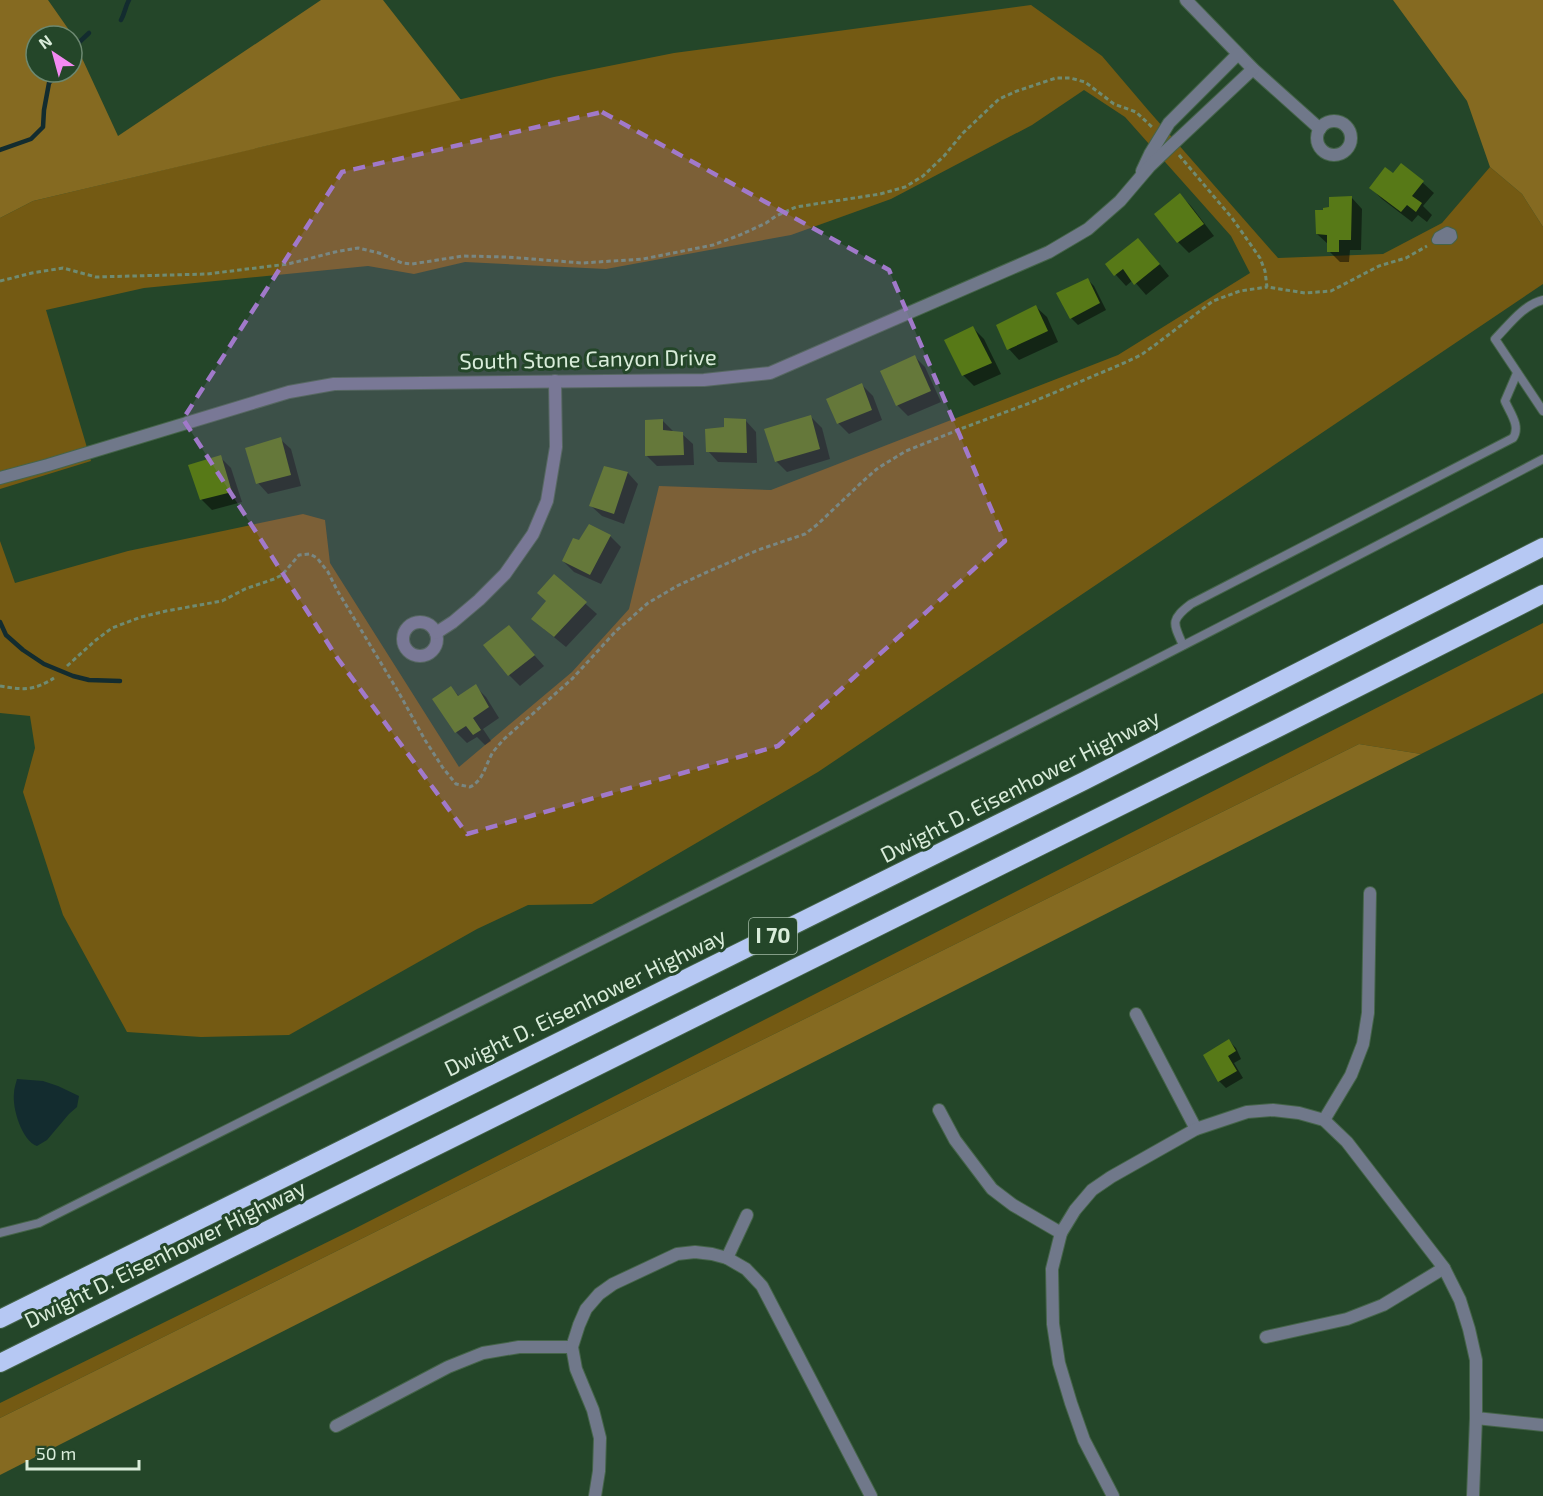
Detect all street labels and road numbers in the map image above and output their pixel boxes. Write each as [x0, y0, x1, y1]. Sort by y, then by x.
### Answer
street label: South Stone Canyon Drive [459, 343, 717, 373]
street label: Dwight D. Eisenhower Highway [876, 703, 1164, 867]
road number: I 70 [749, 918, 797, 954]
street label: Dwight D. Eisenhower Highway [440, 921, 730, 1081]
street label: Dwight D. Eisenhower Highway [20, 1173, 310, 1333]

